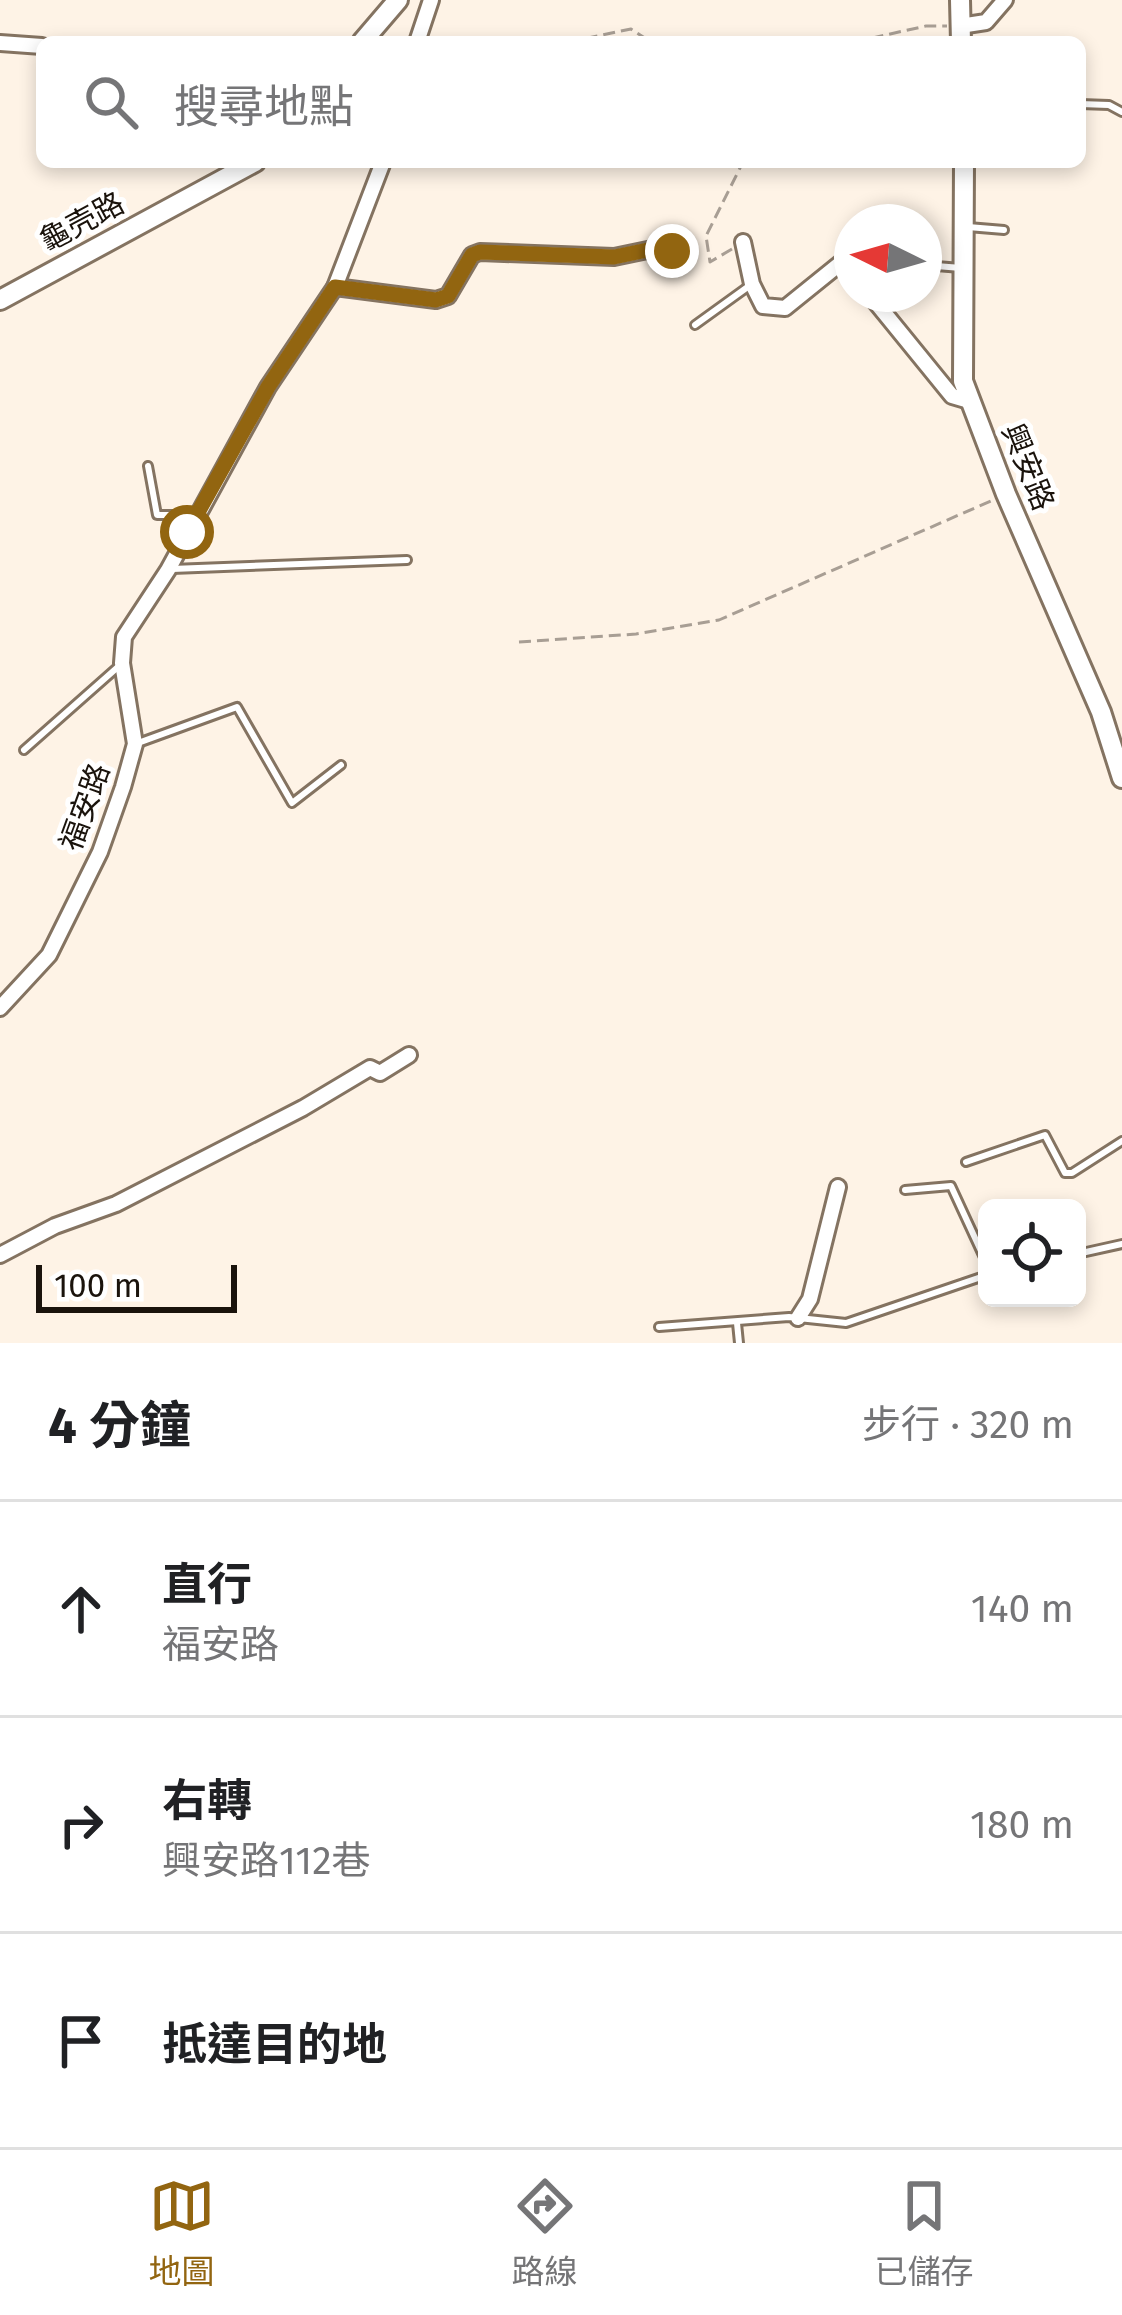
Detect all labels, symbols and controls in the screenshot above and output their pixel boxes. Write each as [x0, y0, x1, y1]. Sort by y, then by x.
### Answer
search box [36, 36, 1086, 168]
icon: search [78, 69, 144, 135]
text: 搜尋地點 [174, 80, 354, 134]
street label: 龜壳路 [34, 185, 130, 259]
north arrow [834, 204, 942, 312]
route end [645, 224, 699, 278]
street label: 興安路 [994, 419, 1062, 515]
route start [160, 505, 214, 559]
street label: 福安路 [53, 759, 117, 855]
map controls [978, 1199, 1086, 1307]
button: locate [978, 1199, 1086, 1307]
scale bar [36, 1259, 237, 1312]
text: 100 m [54, 1266, 142, 1306]
text: 4 分鐘 [48, 1395, 191, 1457]
text: 步行 · 320 m [862, 1402, 1074, 1448]
text: 直行 [162, 1558, 252, 1612]
icon: ahead [48, 1576, 114, 1642]
text: 140 m [971, 1586, 1074, 1632]
text: 福安路 [162, 1622, 279, 1668]
text: 右轉 [162, 1774, 252, 1828]
icon: right [48, 1792, 114, 1858]
text: 180 m [970, 1802, 1074, 1848]
text: 興安路112巷 [162, 1838, 371, 1884]
icon: arrive [48, 2008, 114, 2074]
text: 抵達目的地 [162, 2018, 387, 2072]
tab: 地圖 [149, 2173, 215, 2293]
tab: 路線 [512, 2173, 578, 2293]
tab: 已儲存 [875, 2173, 974, 2293]

